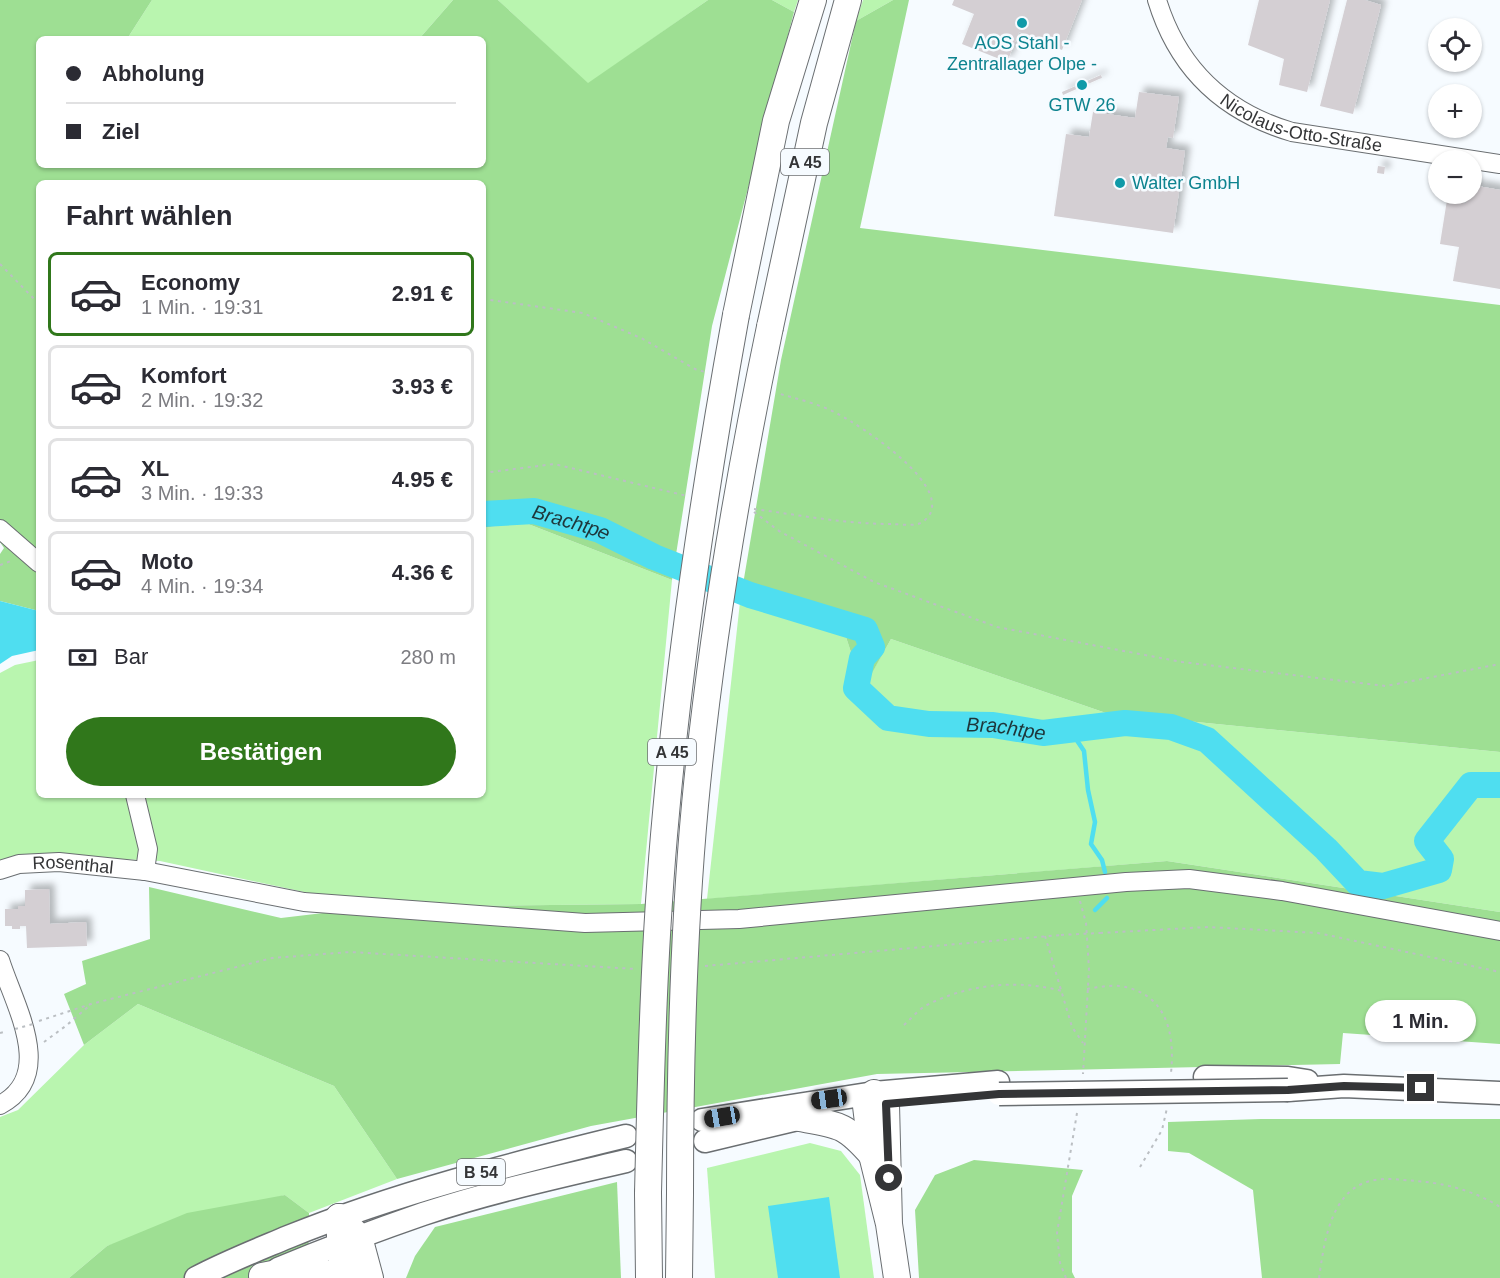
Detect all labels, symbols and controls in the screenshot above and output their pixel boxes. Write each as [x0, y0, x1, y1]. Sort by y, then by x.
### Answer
marker: AOS Stahl - Zentrallager Olpe - [1015, 16, 1029, 30]
map controls [1428, 18, 1482, 204]
button: locate [1428, 18, 1482, 72]
place label: AOS Stahl - Zentrallager Olpe - [947, 33, 1097, 74]
text: Abholung [102, 61, 205, 86]
marker: GTW 26 [1075, 78, 1089, 92]
button: + [1428, 84, 1482, 138]
street label: Nicolaus-Otto-Straße [1216, 90, 1384, 156]
place label: GTW 26 [1048, 95, 1116, 115]
text: Ziel [102, 119, 140, 144]
road number: A 45 [781, 149, 829, 175]
button: − [1428, 150, 1482, 204]
place label: Walter GmbH [1132, 173, 1240, 193]
marker: Walter GmbH [1113, 176, 1127, 190]
text: Fahrt wählen [66, 201, 233, 231]
icon: car [69, 267, 123, 321]
text: Economy [141, 270, 240, 295]
text: 2.91 € [392, 281, 453, 306]
text: 1 Min. · 19:31 [141, 296, 263, 318]
icon: car [69, 360, 123, 414]
text: Komfort [141, 363, 227, 388]
text: 3.93 € [392, 374, 453, 399]
text: 2 Min. · 19:32 [141, 389, 263, 411]
icon: car [69, 453, 123, 507]
text: XL [141, 456, 169, 481]
text: 4.95 € [392, 467, 453, 492]
text: 3 Min. · 19:33 [141, 482, 263, 504]
water label: Brachtpe [530, 500, 614, 544]
icon: car [69, 546, 123, 600]
text: Moto [141, 549, 194, 574]
text: 4.36 € [392, 560, 453, 585]
text: 4 Min. · 19:34 [141, 575, 263, 597]
icon: cash [66, 641, 99, 674]
text: Bar [114, 644, 148, 669]
text: 280 m [400, 646, 456, 668]
water label: Brachtpe [966, 714, 1047, 744]
button: Bestätigen [66, 717, 456, 786]
road number: A 45 [648, 739, 696, 765]
street label: Rosenthal [32, 852, 114, 878]
callout: 1 Min. [1366, 1001, 1476, 1043]
text: 1 Min. [1392, 1010, 1449, 1032]
route end [1407, 1074, 1434, 1101]
car [810, 1088, 848, 1110]
car [703, 1105, 741, 1129]
road number: B 54 [457, 1159, 505, 1185]
route start [875, 1164, 902, 1191]

